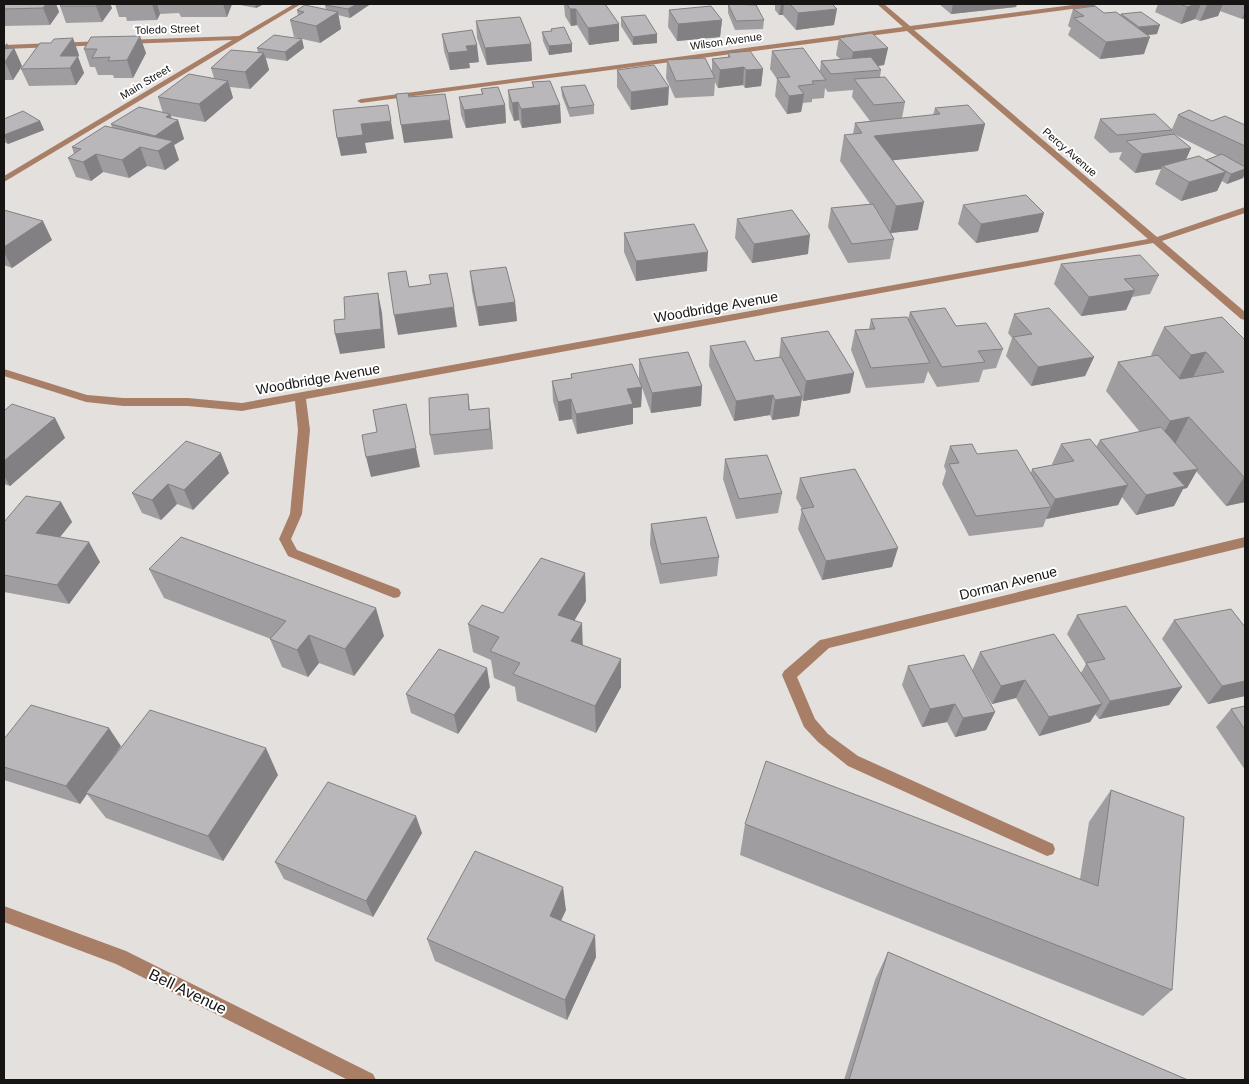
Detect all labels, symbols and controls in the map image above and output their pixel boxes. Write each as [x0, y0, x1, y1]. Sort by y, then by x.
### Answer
street label: Toledo Street [134, 22, 200, 36]
street label: Wilson Avenue [689, 30, 763, 52]
street label: Main Street [118, 62, 172, 102]
street label: Percy Avenue [1041, 125, 1099, 179]
street label: Woodbridge Avenue [653, 288, 779, 326]
street label: Woodbridge Avenue [255, 360, 381, 398]
street label: Dorman Avenue [957, 563, 1059, 603]
street label: Bell Avenue [146, 965, 229, 1018]

